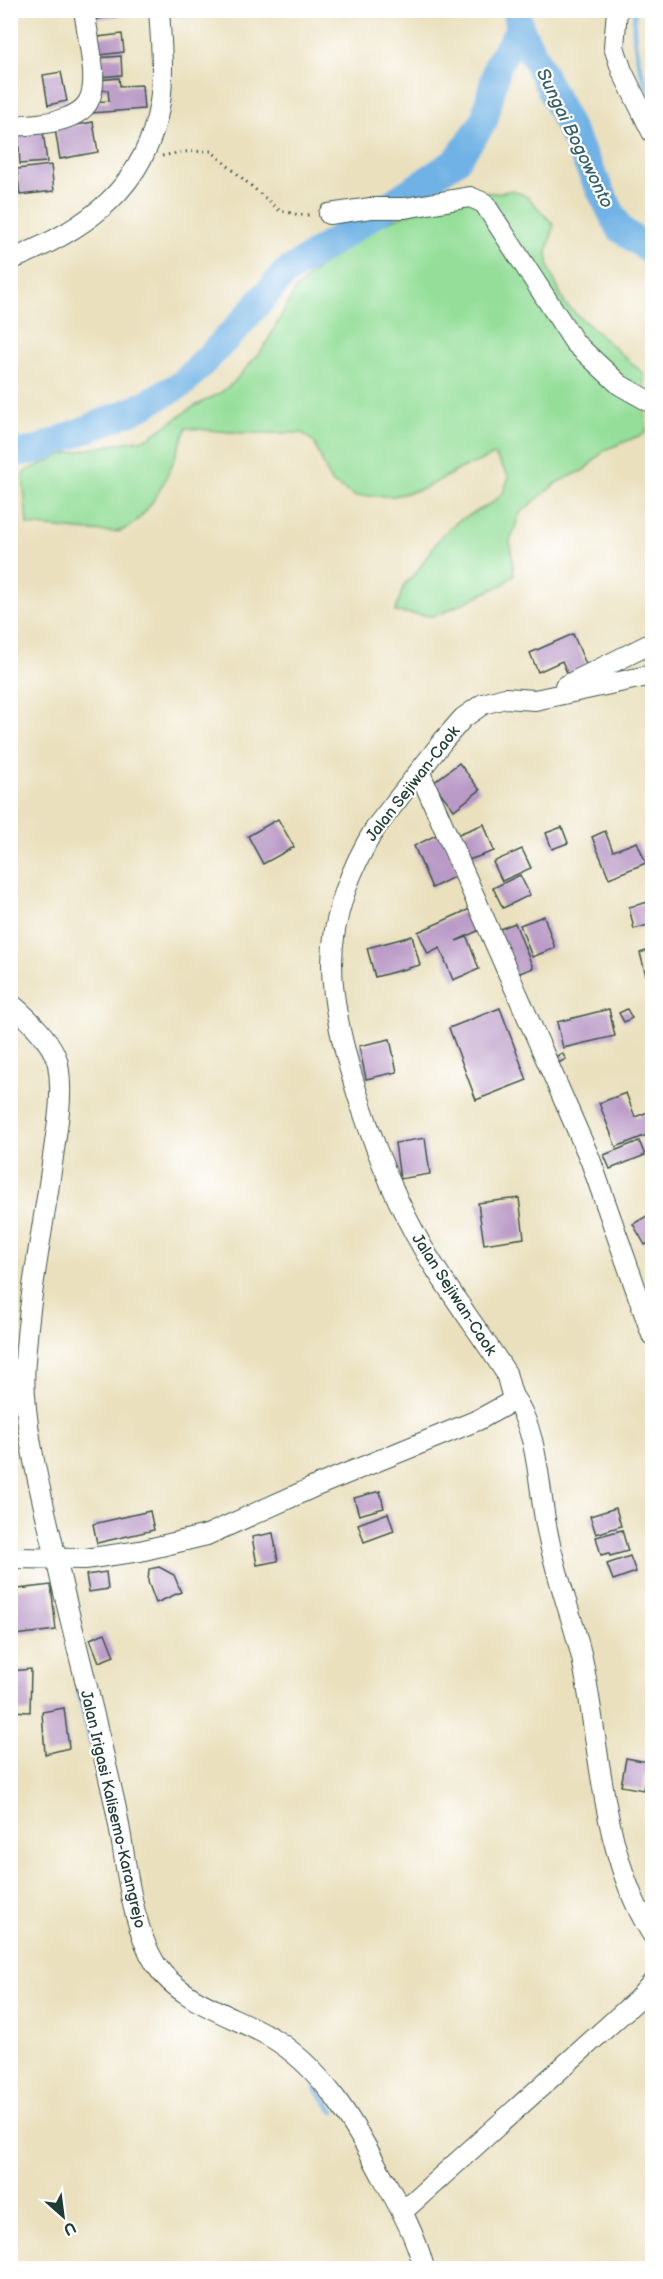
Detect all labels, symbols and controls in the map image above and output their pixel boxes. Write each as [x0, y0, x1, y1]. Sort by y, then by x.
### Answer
water label: Sungai Bogowonto [532, 65, 617, 211]
street label: Jalan Sejiwan-Caok [362, 722, 464, 845]
street label: Jalan Sejiwan-Caok [407, 1230, 500, 1359]
street label: Jalan Irigasi Kalisemo-Karangrejo [76, 1689, 149, 1930]
north arrow [33, 2186, 93, 2246]
text: U [60, 2217, 79, 2239]

